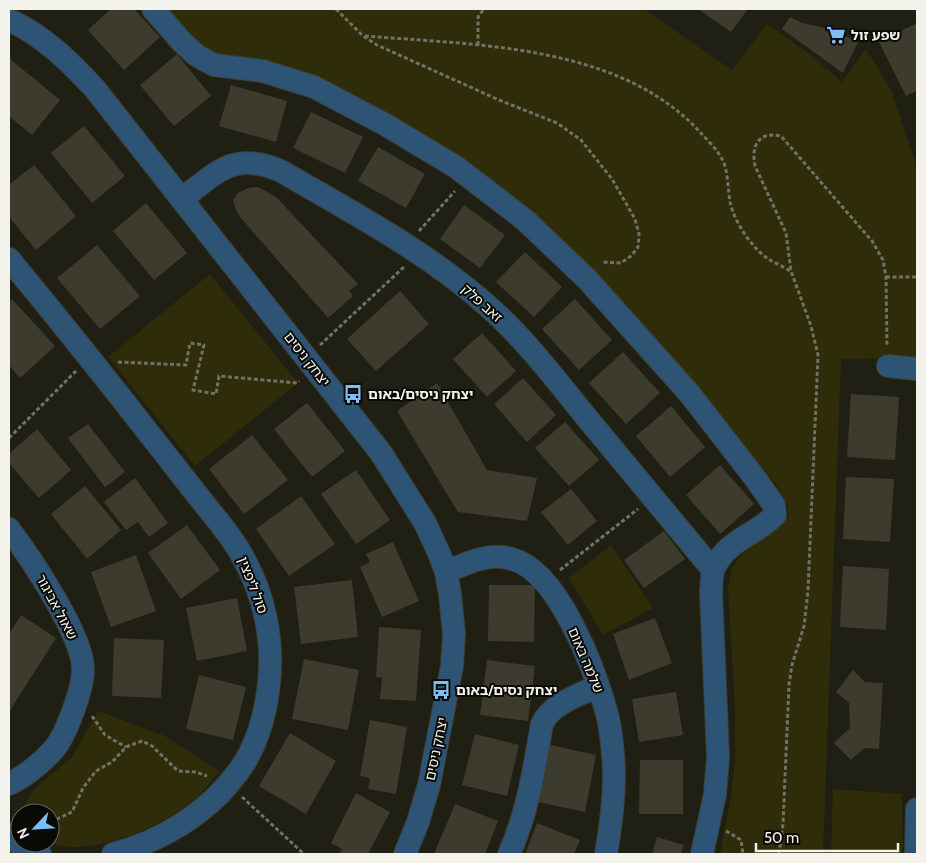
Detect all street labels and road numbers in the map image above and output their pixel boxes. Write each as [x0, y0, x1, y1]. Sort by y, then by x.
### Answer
street label: זאב פלק [458, 280, 507, 326]
street label: יצחק ניסים [280, 328, 334, 390]
street label: סול ליפצין [234, 554, 272, 616]
street label: שאול אביגור [32, 571, 82, 643]
street label: שלמה באום [564, 625, 608, 695]
street label: יצחק ניסים [420, 716, 452, 782]

